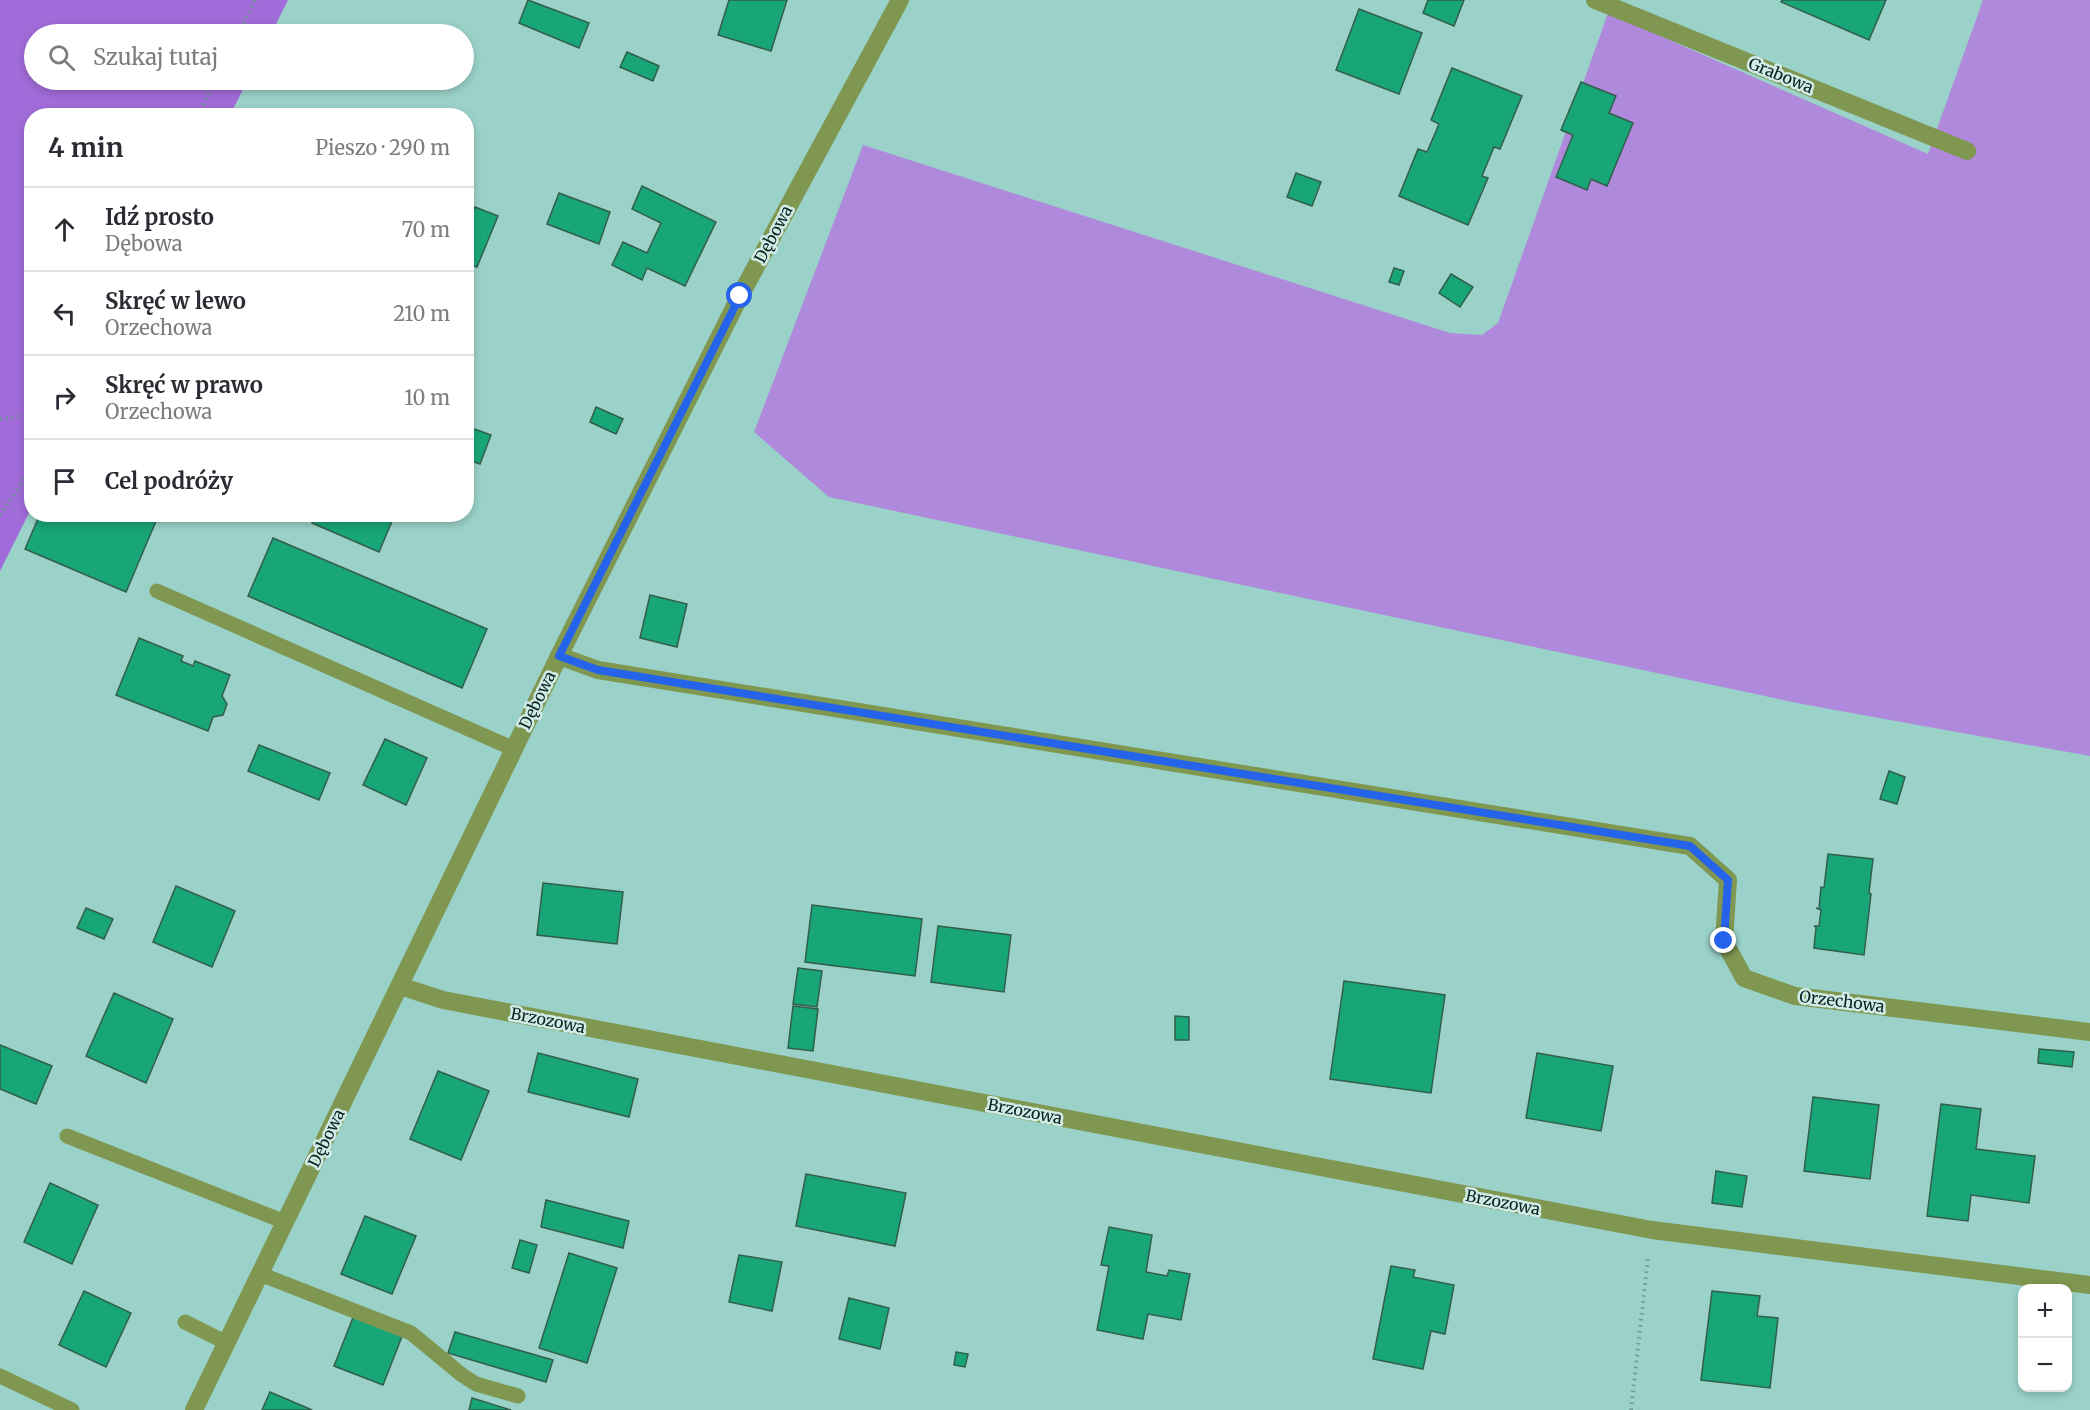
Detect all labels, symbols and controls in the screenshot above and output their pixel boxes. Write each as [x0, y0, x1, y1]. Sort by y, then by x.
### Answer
search box [24, 24, 474, 90]
icon: search [45, 41, 78, 74]
text: Szukaj tutaj [93, 43, 218, 71]
street label: Grabowa [1746, 53, 1817, 97]
text: 4 min [48, 131, 123, 164]
text: Pieszo · 290 m [315, 135, 450, 160]
street label: Dębowa [750, 202, 797, 266]
text: Idź prosto [105, 203, 214, 231]
icon: ahead [48, 213, 81, 246]
text: 70 m [402, 217, 450, 242]
text: Dębowa [105, 231, 183, 256]
route start [726, 282, 752, 308]
text: Skręć w lewo [105, 287, 246, 315]
icon: left [48, 297, 81, 330]
text: 210 m [393, 301, 450, 326]
text: Orzechowa [105, 315, 212, 340]
text: Skręć w prawo [105, 371, 263, 399]
icon: right [48, 381, 81, 414]
text: 10 m [404, 385, 450, 410]
text: Orzechowa [105, 399, 212, 424]
icon: arrive [48, 465, 81, 498]
text: Cel podróży [105, 467, 233, 495]
street label: Dębowa [514, 667, 560, 732]
route end [1710, 927, 1736, 953]
street label: Orzechowa [1798, 986, 1886, 1016]
street label: Brzozowa [509, 1003, 587, 1037]
street label: Brzozowa [986, 1094, 1064, 1128]
street label: Dębowa [303, 1105, 349, 1170]
street label: Brzozowa [1464, 1185, 1542, 1219]
map controls [2018, 1284, 2072, 1392]
button: + [2018, 1284, 2072, 1338]
button: − [2018, 1338, 2072, 1392]

